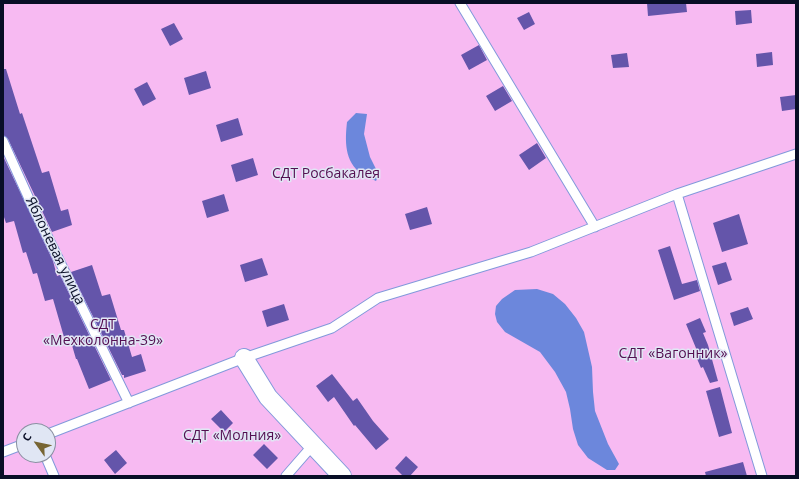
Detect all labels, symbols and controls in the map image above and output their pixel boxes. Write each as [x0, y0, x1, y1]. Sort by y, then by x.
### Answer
park label: СДТ Росбакалея [272, 166, 380, 182]
street label: Яблоневая улица [22, 194, 88, 308]
park label: СДТ «Мехколонна-39» [43, 317, 163, 350]
park label: СДТ «Вагонник» [619, 346, 727, 362]
north arrow [16, 423, 56, 463]
park label: СДТ «Молния» [183, 428, 281, 444]
text: С [18, 430, 35, 444]

